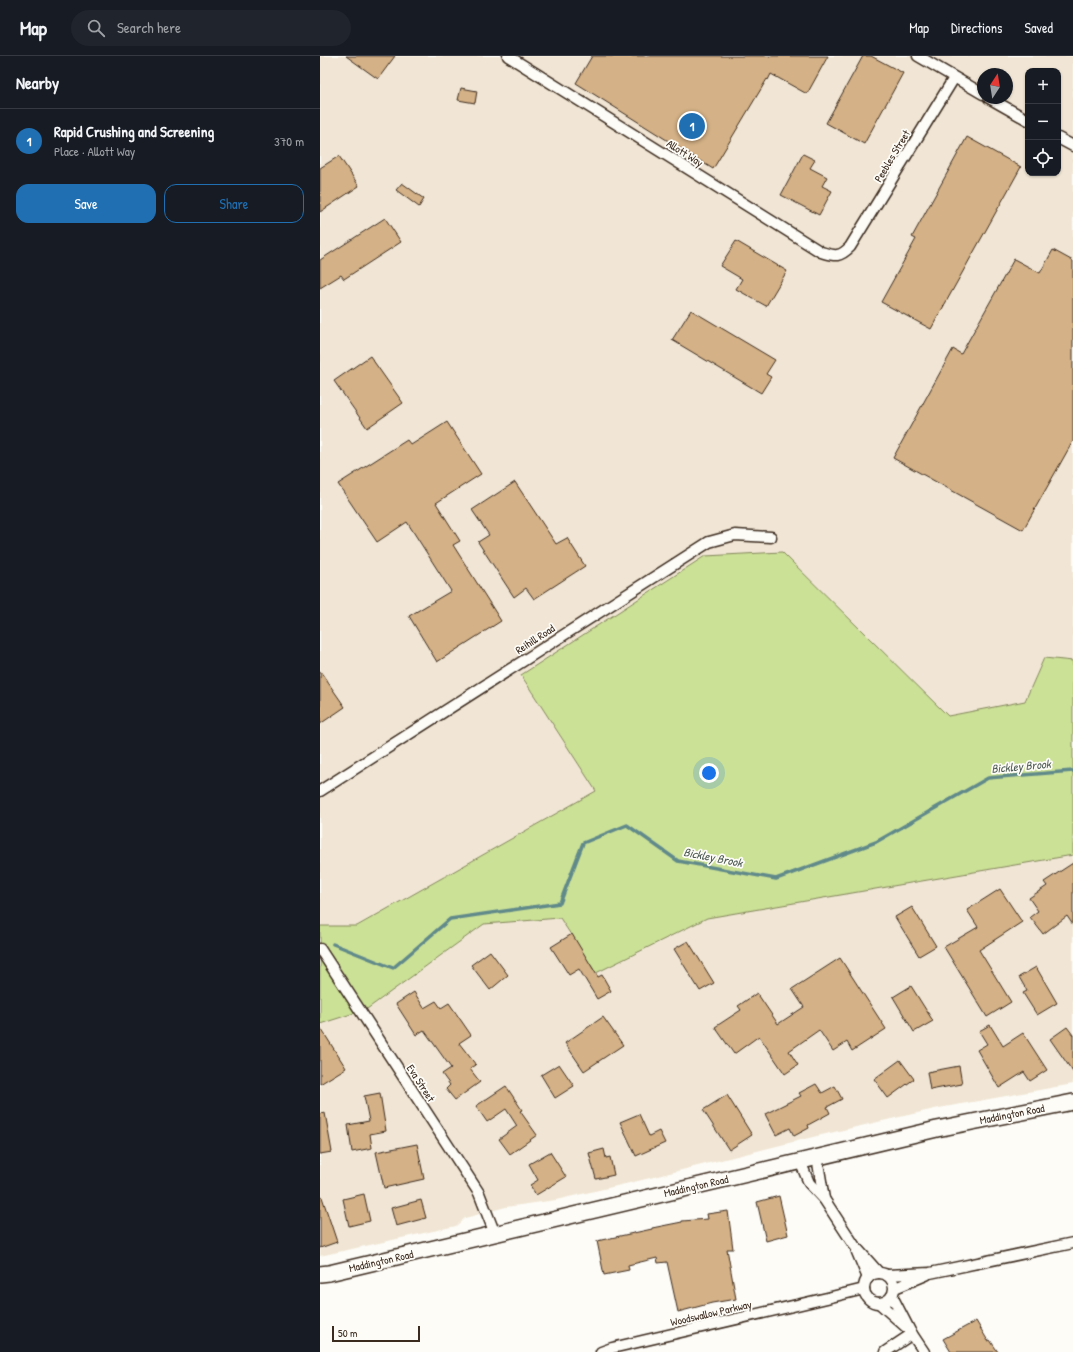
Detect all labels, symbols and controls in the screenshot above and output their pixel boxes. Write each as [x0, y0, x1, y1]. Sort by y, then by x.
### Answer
search box [71, 10, 351, 46]
text: Map [20, 15, 47, 41]
icon: search [85, 17, 107, 39]
text: Search here [117, 17, 181, 38]
text: Map [909, 18, 929, 37]
text: Directions [951, 18, 1002, 37]
text: Saved [1024, 18, 1053, 37]
north arrow [977, 68, 1013, 104]
map controls [1025, 68, 1061, 176]
button: + [1025, 68, 1061, 104]
text: Nearby [16, 71, 59, 94]
button: − [1025, 104, 1061, 140]
pin: 1 [679, 111, 705, 141]
text: Rapid Crushing and Screening [54, 121, 214, 142]
street label: Peebles Street [871, 127, 913, 185]
text: 1 [27, 132, 31, 150]
text: 370 m [274, 132, 304, 150]
street label: Allott Way [664, 136, 706, 170]
button: locate [1025, 140, 1061, 176]
text: Place · Allott Way [54, 142, 135, 160]
button: Save [16, 184, 156, 223]
button: Share [164, 184, 304, 223]
street label: Reihill Road [513, 621, 558, 657]
water label: Bickley Brook [991, 755, 1052, 777]
your location [699, 763, 719, 783]
water label: Bickley Brook [682, 843, 745, 871]
street label: Eva Street [404, 1062, 438, 1104]
street label: Maddington Road [979, 1101, 1046, 1127]
street label: Maddington Road [663, 1172, 730, 1200]
street label: Maddington Road [348, 1247, 415, 1275]
street label: Woodswallow Parkway [669, 1297, 753, 1329]
scale bar [332, 1324, 420, 1343]
text: 50 m [338, 1326, 358, 1340]

